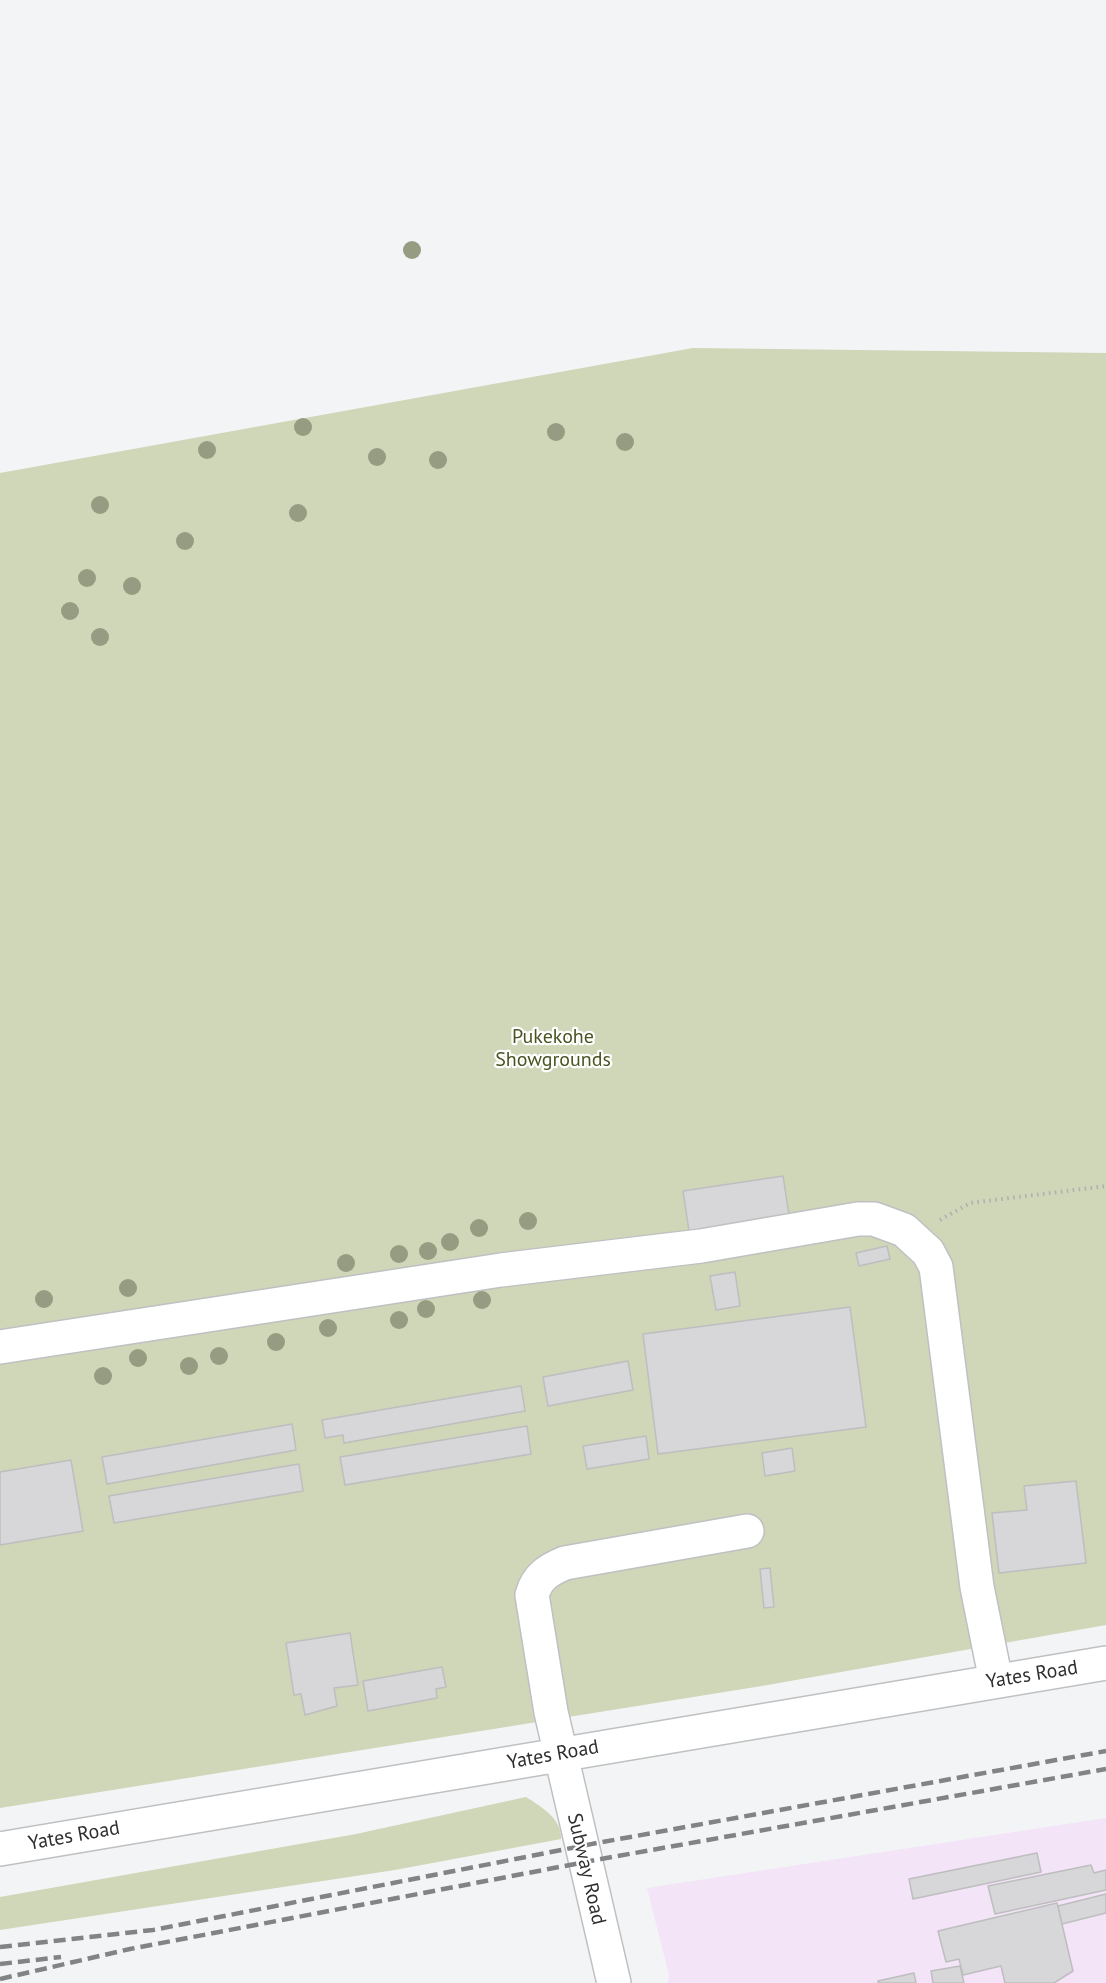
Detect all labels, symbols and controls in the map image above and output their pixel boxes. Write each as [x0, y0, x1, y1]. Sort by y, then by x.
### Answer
park label: Pukekohe Showgrounds [495, 1025, 611, 1072]
street label: Yates Road [984, 1656, 1080, 1694]
street label: Yates Road [505, 1735, 601, 1775]
street label: Subway Road [562, 1811, 610, 1927]
street label: Yates Road [26, 1816, 122, 1856]

